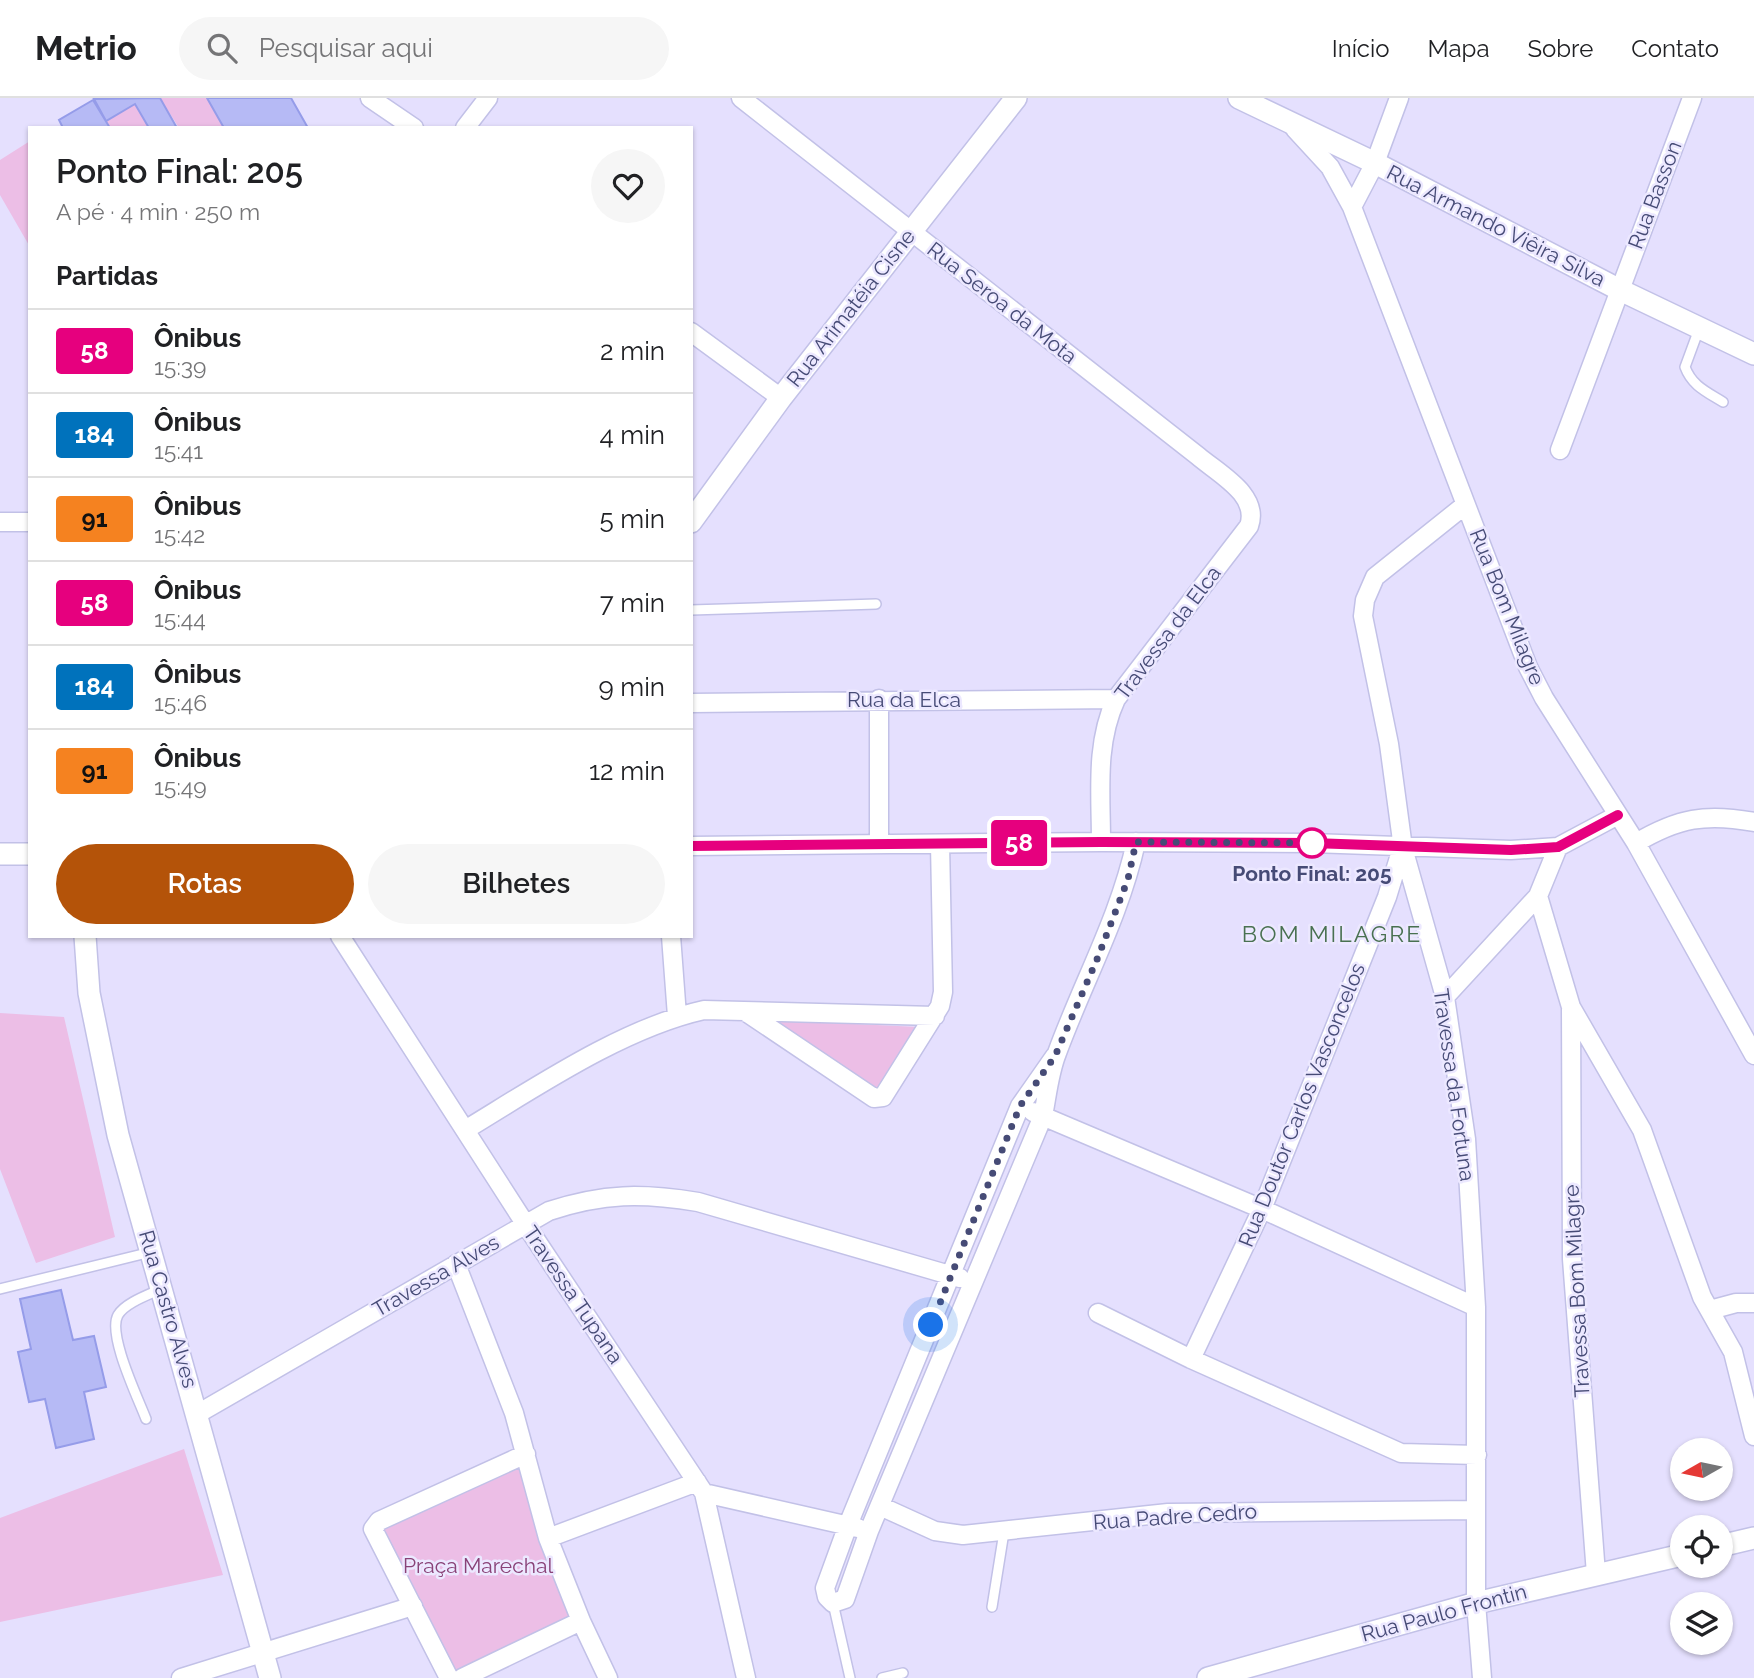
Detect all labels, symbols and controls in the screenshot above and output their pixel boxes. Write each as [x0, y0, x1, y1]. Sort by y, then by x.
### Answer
search box [179, 17, 669, 80]
text: Metrio [35, 29, 137, 68]
icon: search [203, 29, 241, 67]
text: Pesquisar aqui [259, 33, 433, 63]
text: Início [1332, 34, 1390, 63]
text: Mapa [1428, 34, 1489, 63]
text: Sobre [1527, 34, 1593, 63]
text: Contato [1631, 34, 1719, 63]
street label: Rua Basson [1623, 137, 1687, 252]
button: heart [591, 149, 665, 223]
text: Ponto Final: 205 [56, 152, 303, 191]
street label: Rua Armando Viêira Silva [1383, 160, 1610, 292]
text: A pé · 4 min · 250 m [56, 198, 260, 225]
street label: Rua Arimatéia Cisne [781, 224, 920, 392]
street label: Rua Seroa da Mota [922, 236, 1082, 369]
text: Partidas [56, 261, 158, 291]
text: Ônibus [154, 323, 241, 353]
text: 58 [81, 336, 108, 365]
text: 2 min [600, 336, 665, 366]
text: 15:39 [154, 353, 206, 380]
text: Ônibus [154, 407, 241, 437]
text: 184 [74, 420, 115, 449]
text: 4 min [599, 420, 665, 450]
text: 15:41 [154, 437, 203, 464]
text: Ônibus [154, 491, 241, 521]
text: 91 [82, 504, 108, 533]
text: 5 min [599, 504, 665, 534]
text: 15:42 [154, 521, 205, 548]
street label: Rua Bom Milagre [1465, 525, 1550, 689]
street label: Travessa da Elca [1109, 561, 1226, 704]
text: Ônibus [154, 575, 241, 605]
text: 58 [81, 588, 108, 617]
text: 7 min [600, 588, 665, 618]
text: 15:44 [154, 605, 206, 632]
text: Ônibus [154, 659, 241, 689]
text: 184 [74, 672, 115, 701]
text: 9 min [598, 672, 665, 702]
street label: Rua da Elca [847, 687, 961, 712]
text: 15:46 [154, 689, 207, 716]
text: Ônibus [154, 743, 241, 773]
text: 91 [82, 756, 108, 785]
text: 12 min [589, 756, 665, 786]
text: 15:49 [154, 773, 207, 800]
line badge: 58 [988, 820, 1050, 866]
text: 58 [1005, 828, 1033, 857]
marker: Ponto Final: 205 [1297, 828, 1327, 858]
button: Rotas [56, 844, 354, 924]
button: Bilhetes [368, 844, 665, 924]
place label: Ponto Final: 205 [1232, 861, 1392, 886]
district label: BOM MILAGRE [1242, 920, 1422, 947]
street label: Rua Doutor Carlos Vasconcelos [1233, 959, 1370, 1250]
street label: Travessa da Fortuna [1429, 987, 1480, 1183]
street label: Travessa Bom Milagre [1558, 1184, 1595, 1398]
street label: Travessa Tupana [518, 1221, 629, 1368]
street label: Rua Castro Alves [134, 1227, 203, 1391]
street label: Travessa Alves [368, 1229, 503, 1322]
your location [913, 1307, 948, 1342]
north arrow [1670, 1438, 1732, 1502]
map controls [1670, 1438, 1733, 1655]
street label: Rua Padre Cedro [1092, 1498, 1258, 1535]
button: locate [1670, 1515, 1733, 1578]
park label: Praça Marechal [403, 1553, 553, 1578]
street label: Rua Paulo Frontin [1358, 1578, 1529, 1647]
button: layers [1670, 1592, 1733, 1655]

